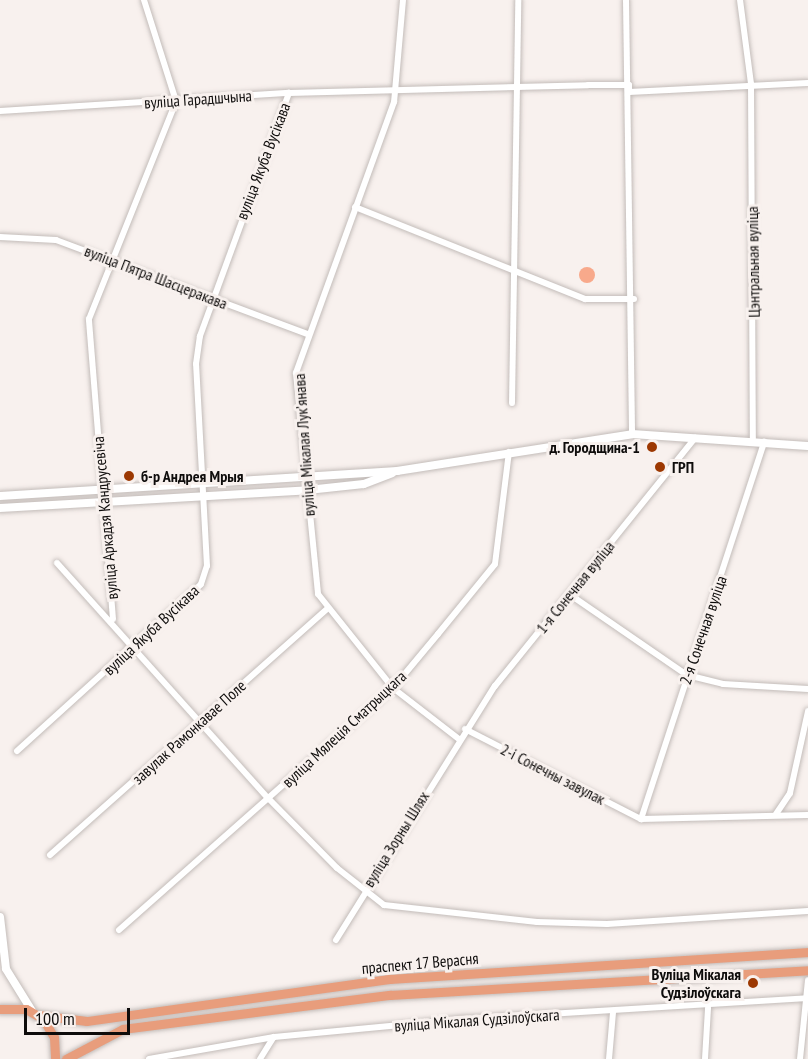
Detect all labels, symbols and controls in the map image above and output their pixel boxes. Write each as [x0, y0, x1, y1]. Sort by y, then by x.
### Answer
street label: вуліца Гарадшчына [143, 86, 253, 112]
street label: вуліца Якуба Вусікава [232, 100, 294, 222]
street label: Цэнтральная вуліца [742, 206, 764, 318]
street label: вуліца Пятра Шасцеракава [82, 241, 230, 313]
street label: вуліца Мікалая Лукʼянава [289, 373, 319, 517]
street label: вуліца Аркадзя Кандрусевіча [88, 435, 122, 601]
place label: д. Городщина-1 [548, 437, 640, 457]
marker: д. Городщина-1 [645, 440, 659, 454]
place label: ГРП [672, 457, 694, 477]
marker: ГРП [653, 460, 667, 474]
place label: б-р Андрея Мрыя [141, 466, 244, 486]
marker: б-р Андрея Мрыя [122, 469, 136, 483]
street label: 1-я Сонечная вуліца [532, 537, 618, 637]
street label: 2-я Сонечная вуліца [675, 573, 731, 687]
street label: вуліца Якуба Вусікава [99, 581, 203, 679]
street label: вуліца Мялеція Сматрыцкага [278, 667, 410, 791]
street label: завулак Рамонкавае Поле [128, 676, 250, 788]
street label: 2-і Сонечны завулак [498, 739, 608, 809]
street label: вуліца Зорны Шлях [359, 788, 433, 890]
street label: праспект 17 Верасня [360, 948, 480, 978]
place label: Вуліца Мікалая Судзілоўскага [652, 964, 741, 1002]
marker: Вуліца Мікалая Судзілоўскага [746, 976, 760, 990]
scale bar [27, 996, 134, 1034]
street label: вуліца Мікалая Судзілоўскага [394, 1005, 560, 1035]
text: 100 m [35, 1007, 75, 1030]

